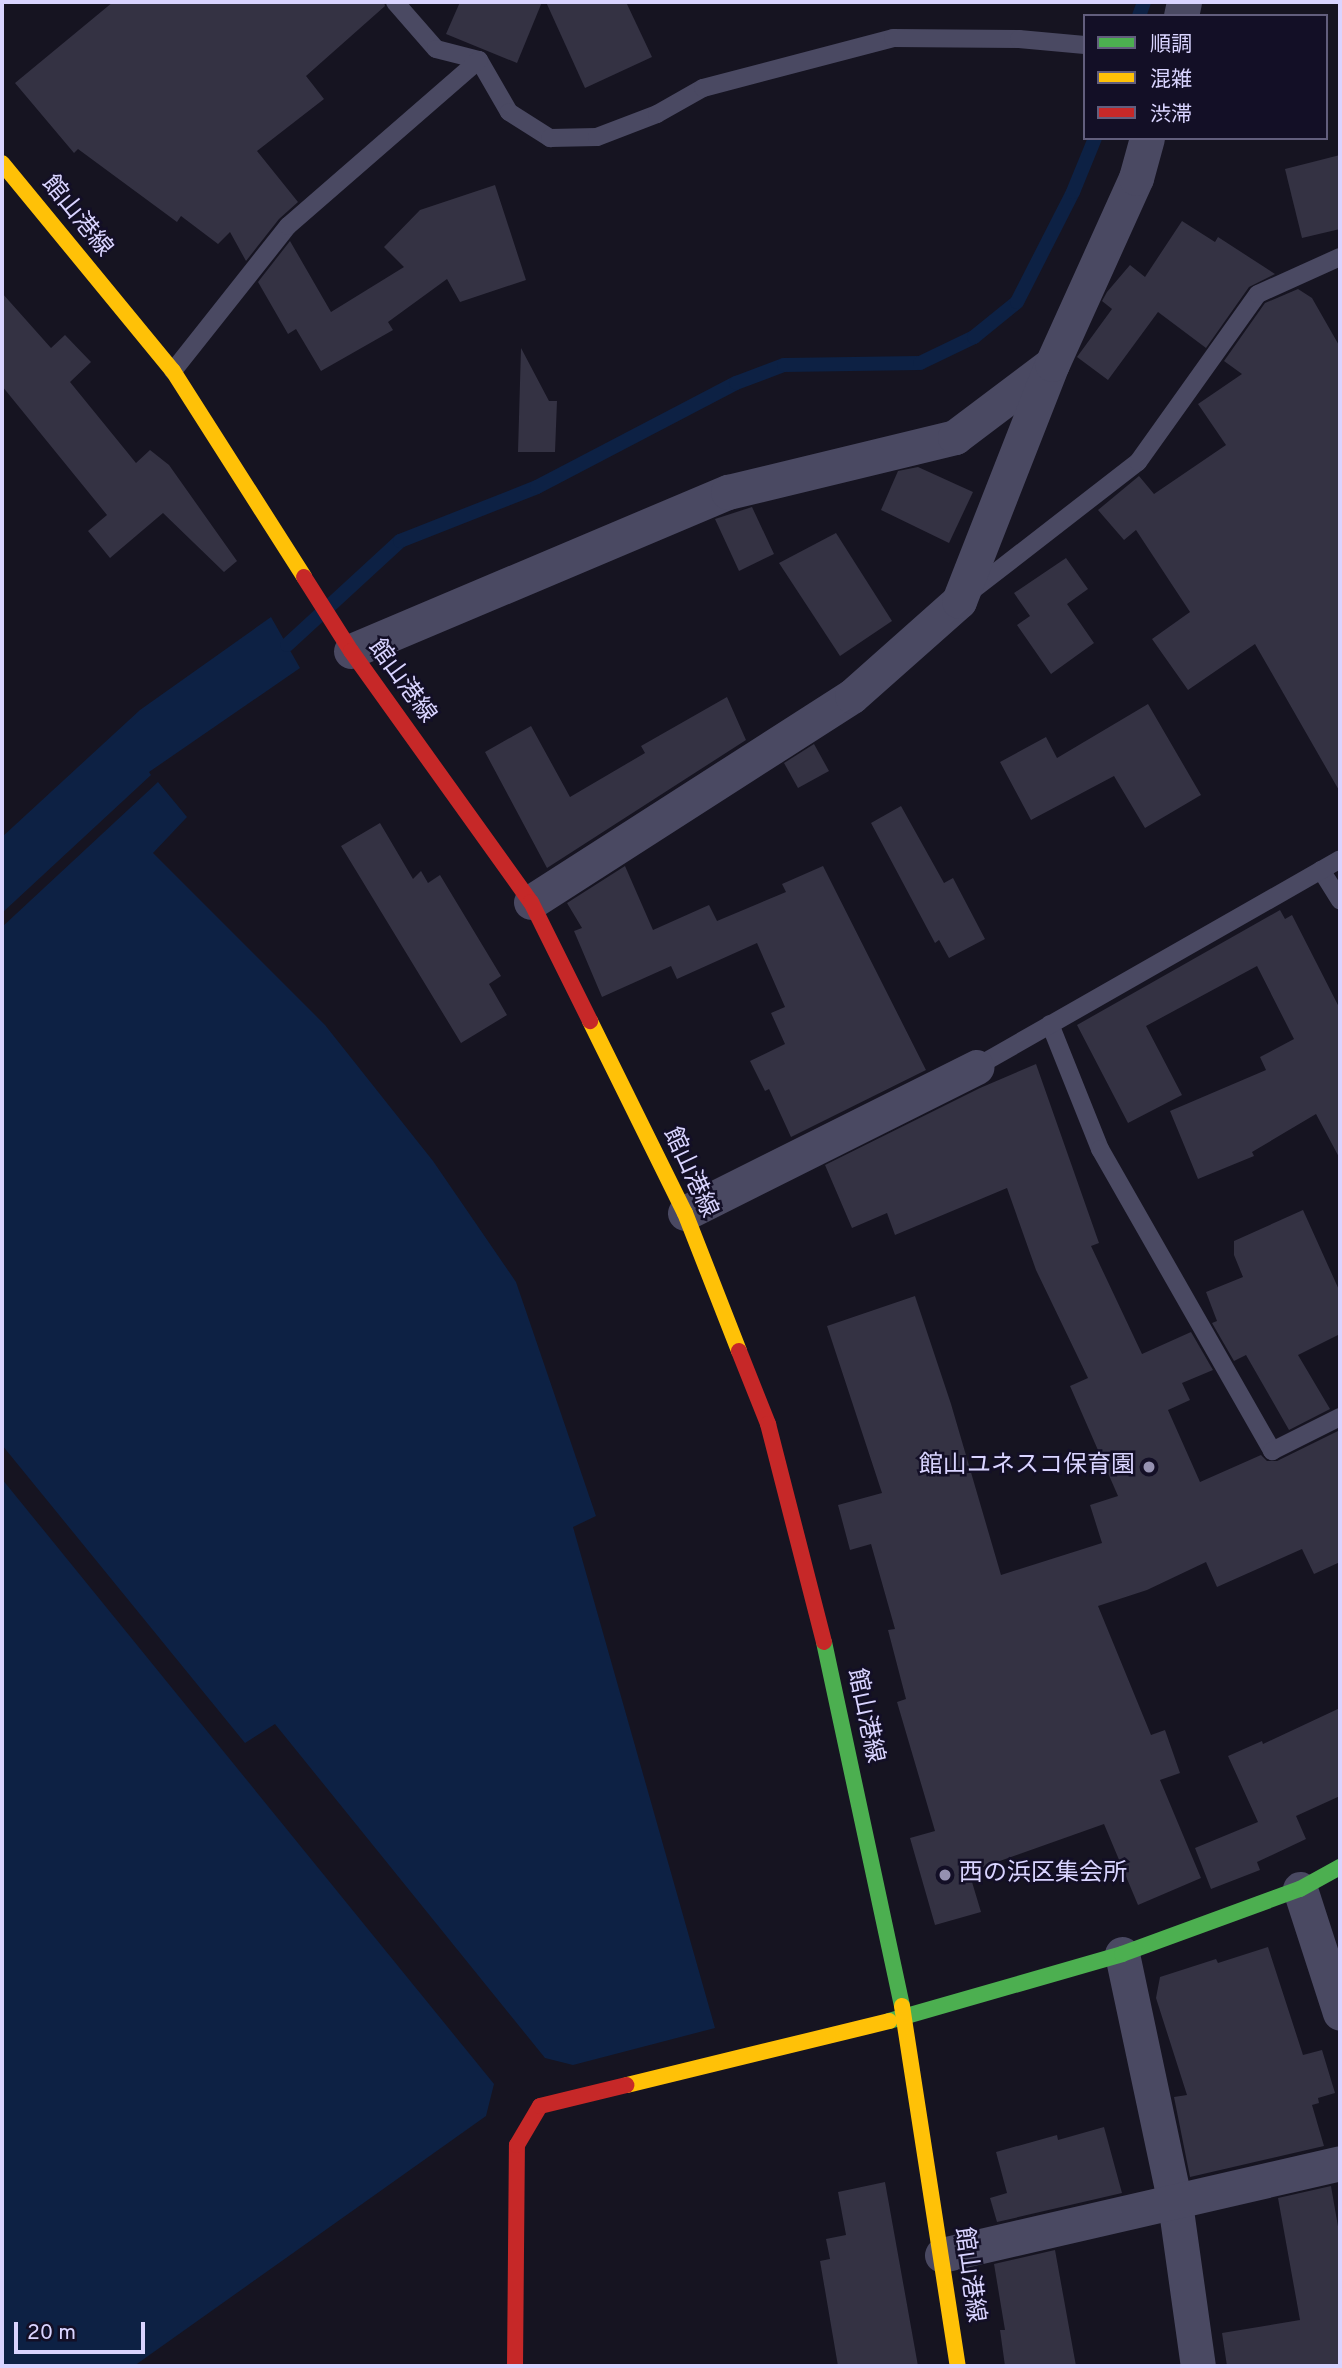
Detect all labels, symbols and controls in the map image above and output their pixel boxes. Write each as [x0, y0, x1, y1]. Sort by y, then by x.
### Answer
legend [1083, 14, 1328, 140]
text: 順調 [1150, 32, 1192, 59]
text: 混雑 [1150, 67, 1192, 94]
text: 渋滞 [1150, 102, 1192, 129]
street label: 館山港線 [35, 171, 117, 263]
street label: 館山港線 [361, 635, 441, 729]
street label: 館山港線 [656, 1123, 722, 1223]
place label: 館山ユネスコ保育園 [919, 1453, 1135, 1481]
marker: 館山ユネスコ保育園 [1141, 1459, 1157, 1475]
street label: 館山港線 [840, 1666, 888, 1766]
place label: 西の浜区集会所 [959, 1861, 1127, 1889]
marker: 西の浜区集会所 [937, 1867, 953, 1883]
street label: 館山港線 [947, 2225, 989, 2325]
scale bar [18, 2308, 149, 2352]
text: 20 m [27, 2320, 76, 2347]

